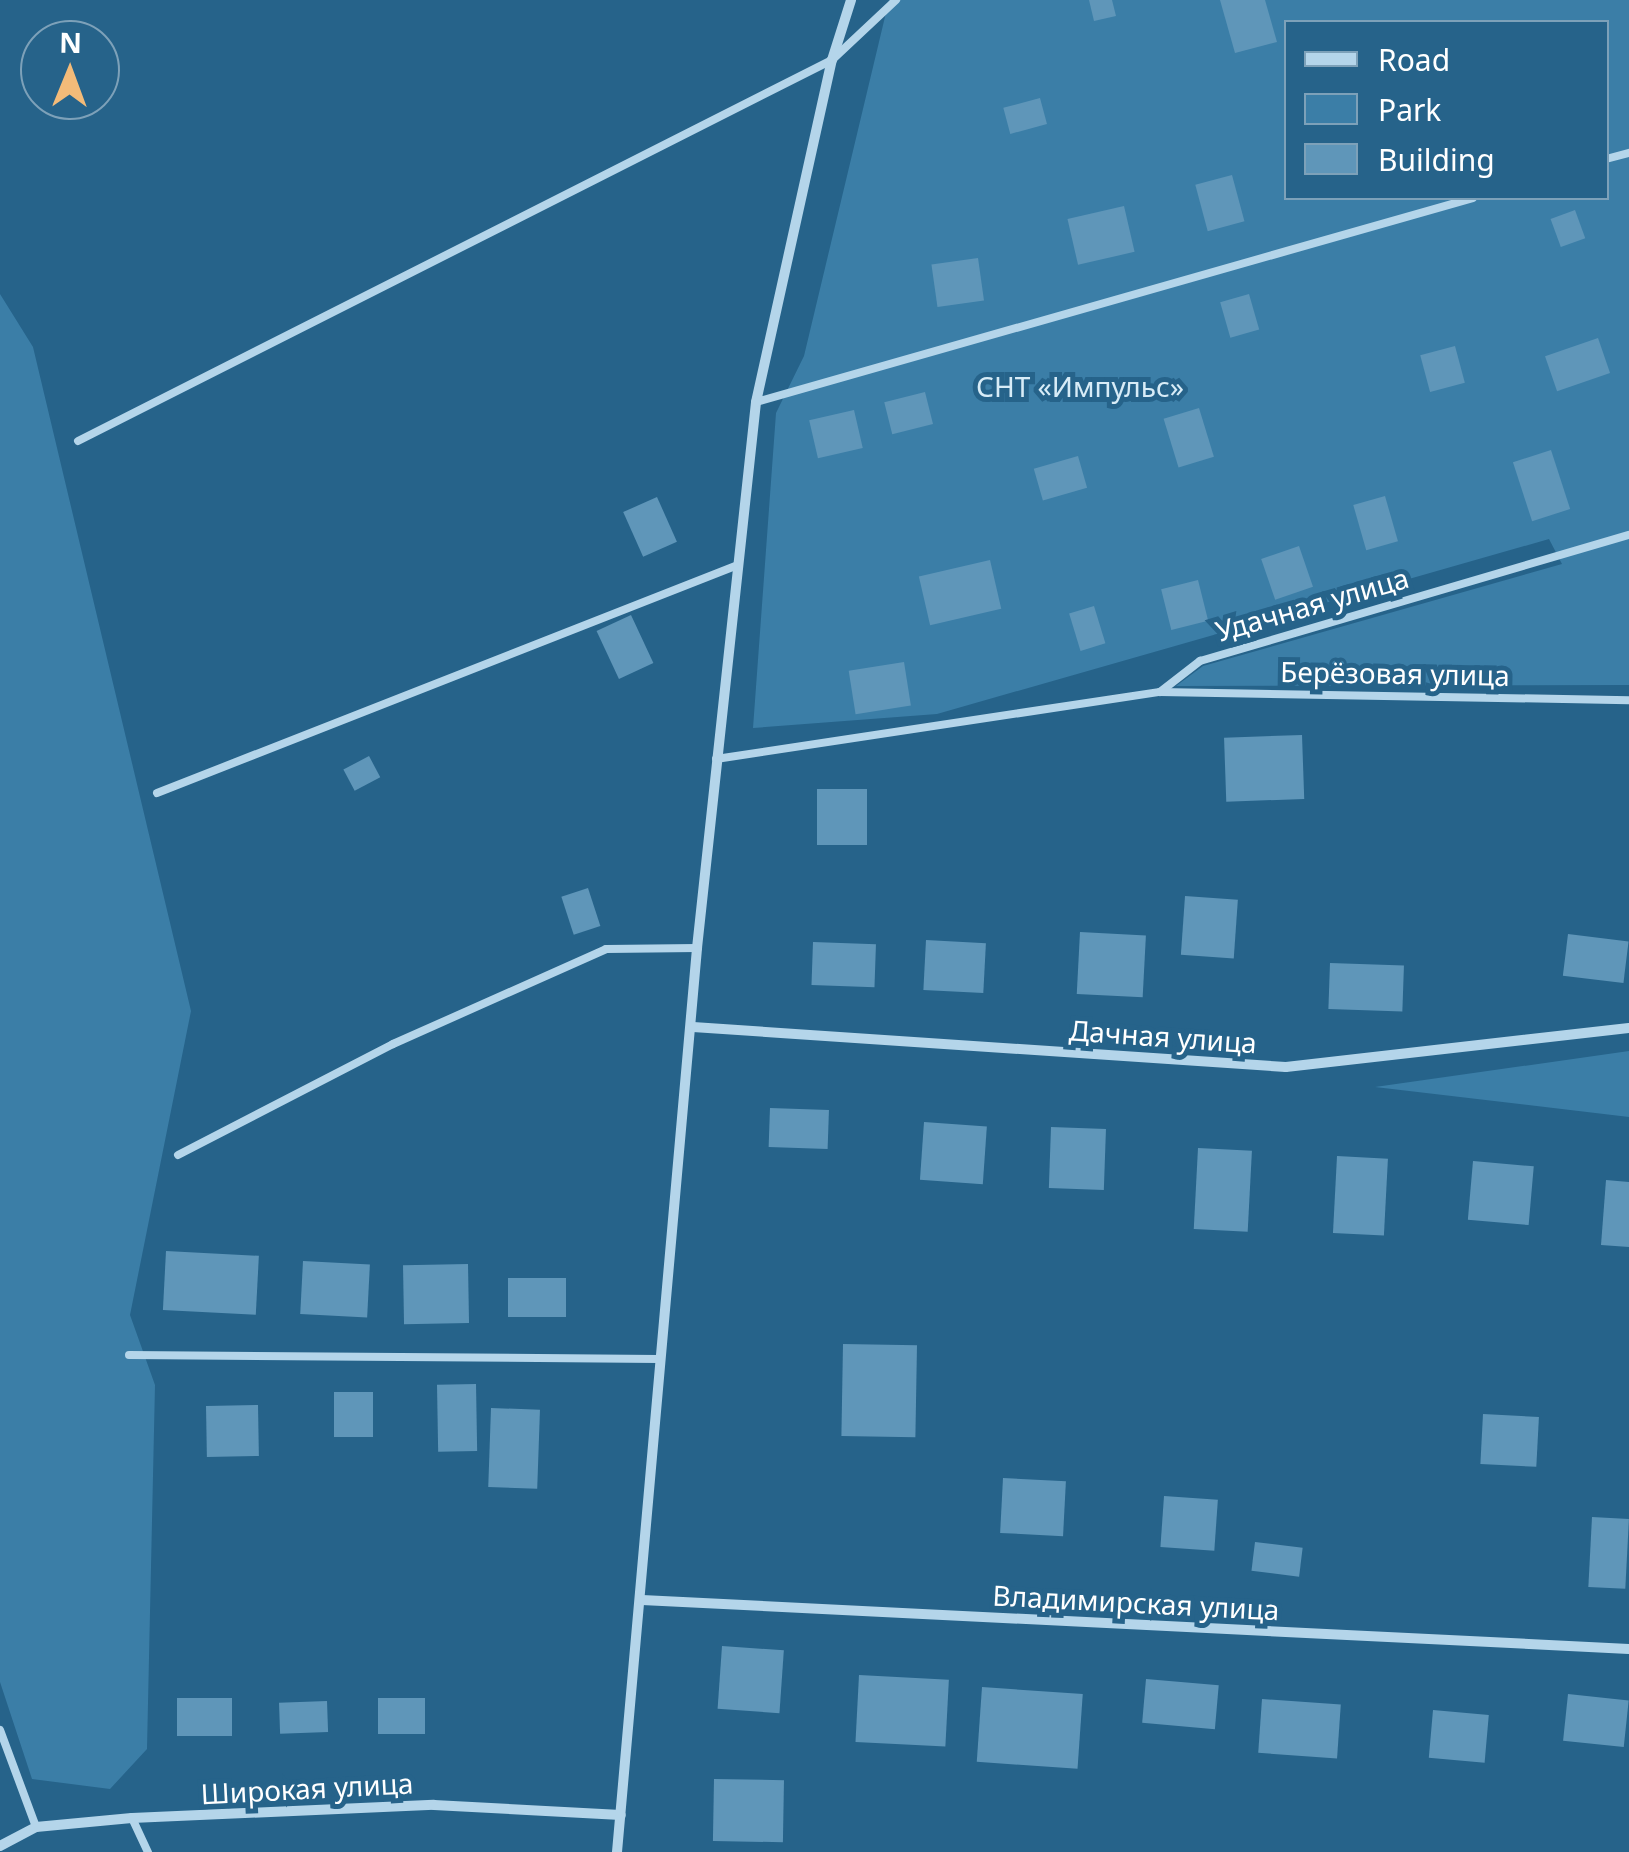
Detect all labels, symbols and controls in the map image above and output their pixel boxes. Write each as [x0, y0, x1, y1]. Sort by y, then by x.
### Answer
north arrow [20, 20, 120, 120]
legend [1284, 20, 1609, 200]
text: N [59, 23, 82, 61]
text: Road [1378, 39, 1450, 80]
text: Park [1378, 89, 1441, 130]
text: Building [1378, 139, 1495, 180]
park label: СНТ «Импульс» [976, 369, 1184, 403]
street label: Удачная улица [1212, 560, 1412, 648]
street label: Берёзовая улица [1280, 654, 1510, 692]
street label: Дачная улица [1068, 1013, 1258, 1059]
street label: Владимирская улица [992, 1578, 1280, 1626]
street label: Широкая улица [200, 1766, 414, 1810]

